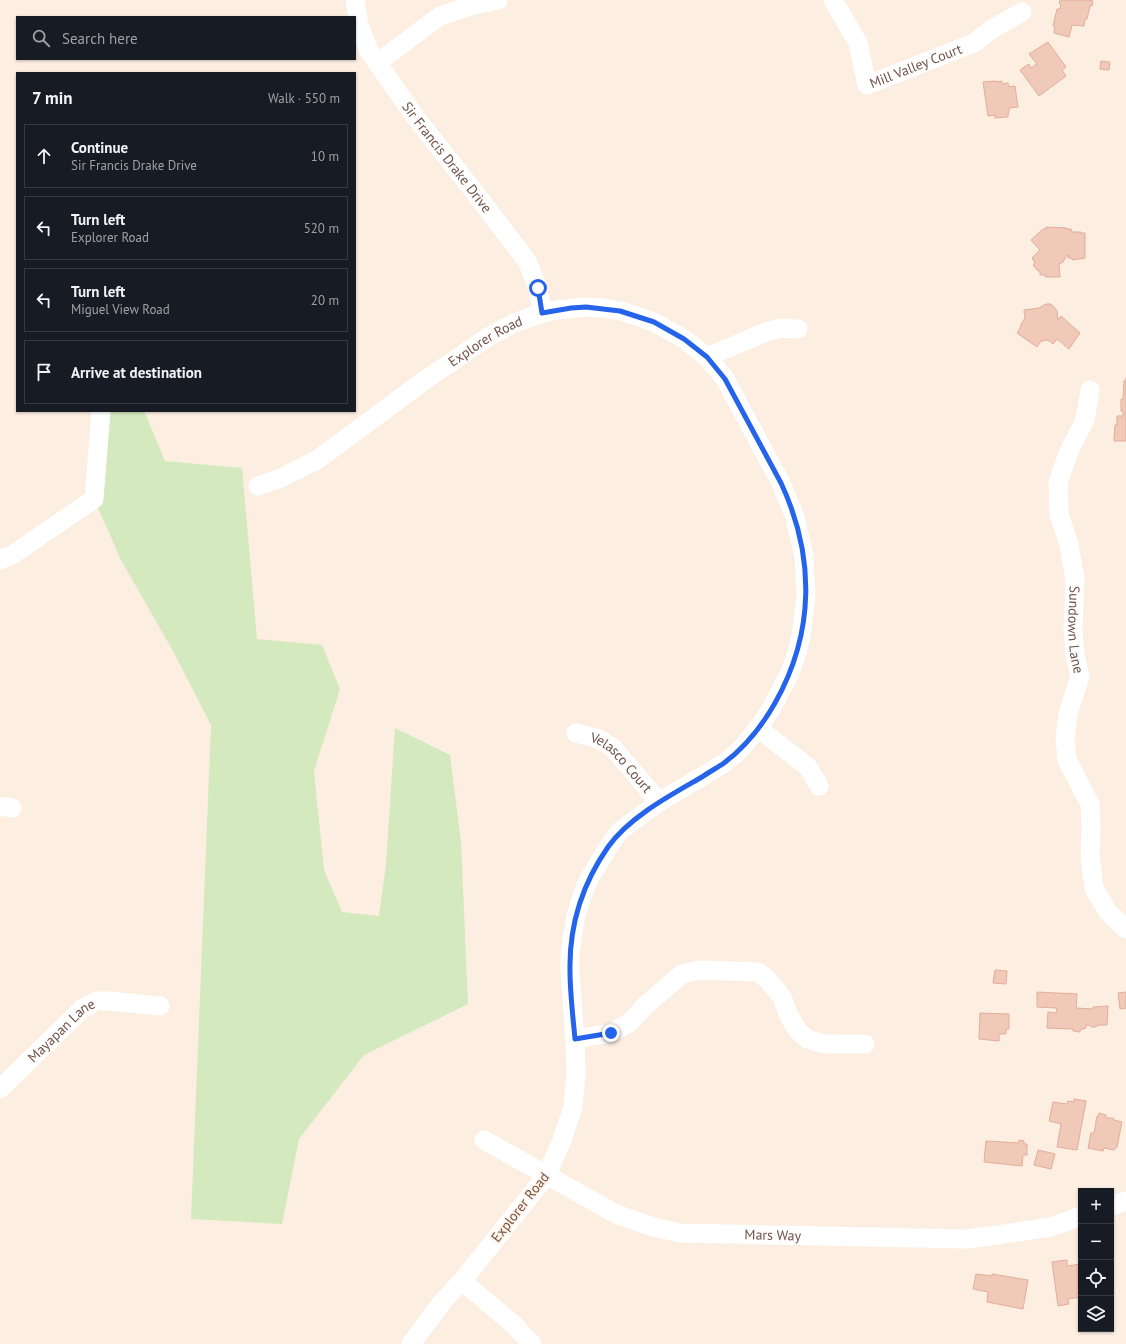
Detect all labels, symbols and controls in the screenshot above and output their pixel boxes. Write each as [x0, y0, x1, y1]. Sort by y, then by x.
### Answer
search box [16, 16, 356, 60]
icon: search [30, 27, 52, 49]
text: Search here [62, 29, 138, 48]
street label: Mill Valley Court [867, 40, 965, 92]
text: 7 min [32, 87, 73, 109]
text: Walk · 550 m [268, 90, 340, 107]
street label: Sir Francis Drake Drive [398, 98, 496, 216]
text: Continue [71, 138, 128, 157]
icon: ahead [33, 145, 55, 167]
text: 10 m [311, 148, 339, 165]
text: Sir Francis Drake Drive [71, 157, 197, 174]
text: Turn left [71, 210, 125, 229]
icon: left [33, 217, 55, 239]
text: 520 m [304, 220, 339, 237]
text: Explorer Road [71, 229, 149, 246]
route start [529, 279, 547, 297]
text: Turn left [71, 282, 125, 301]
icon: left [33, 289, 55, 311]
text: 20 m [311, 292, 339, 309]
text: Miguel View Road [71, 301, 170, 318]
street label: Explorer Road [445, 312, 525, 371]
icon: arrive [33, 361, 55, 383]
text: Arrive at destination [71, 363, 202, 382]
street label: Sundown Lane [1064, 585, 1088, 675]
street label: Velasco Court [588, 728, 656, 797]
street label: Mayapan Lane [24, 995, 98, 1066]
route end [602, 1024, 620, 1042]
street label: Explorer Road [487, 1168, 553, 1246]
map controls [1078, 1188, 1114, 1332]
button: + [1078, 1188, 1114, 1224]
button: − [1078, 1224, 1114, 1260]
street label: Mars Way [744, 1225, 802, 1245]
button: locate [1078, 1260, 1114, 1296]
button: layers [1078, 1296, 1114, 1332]

